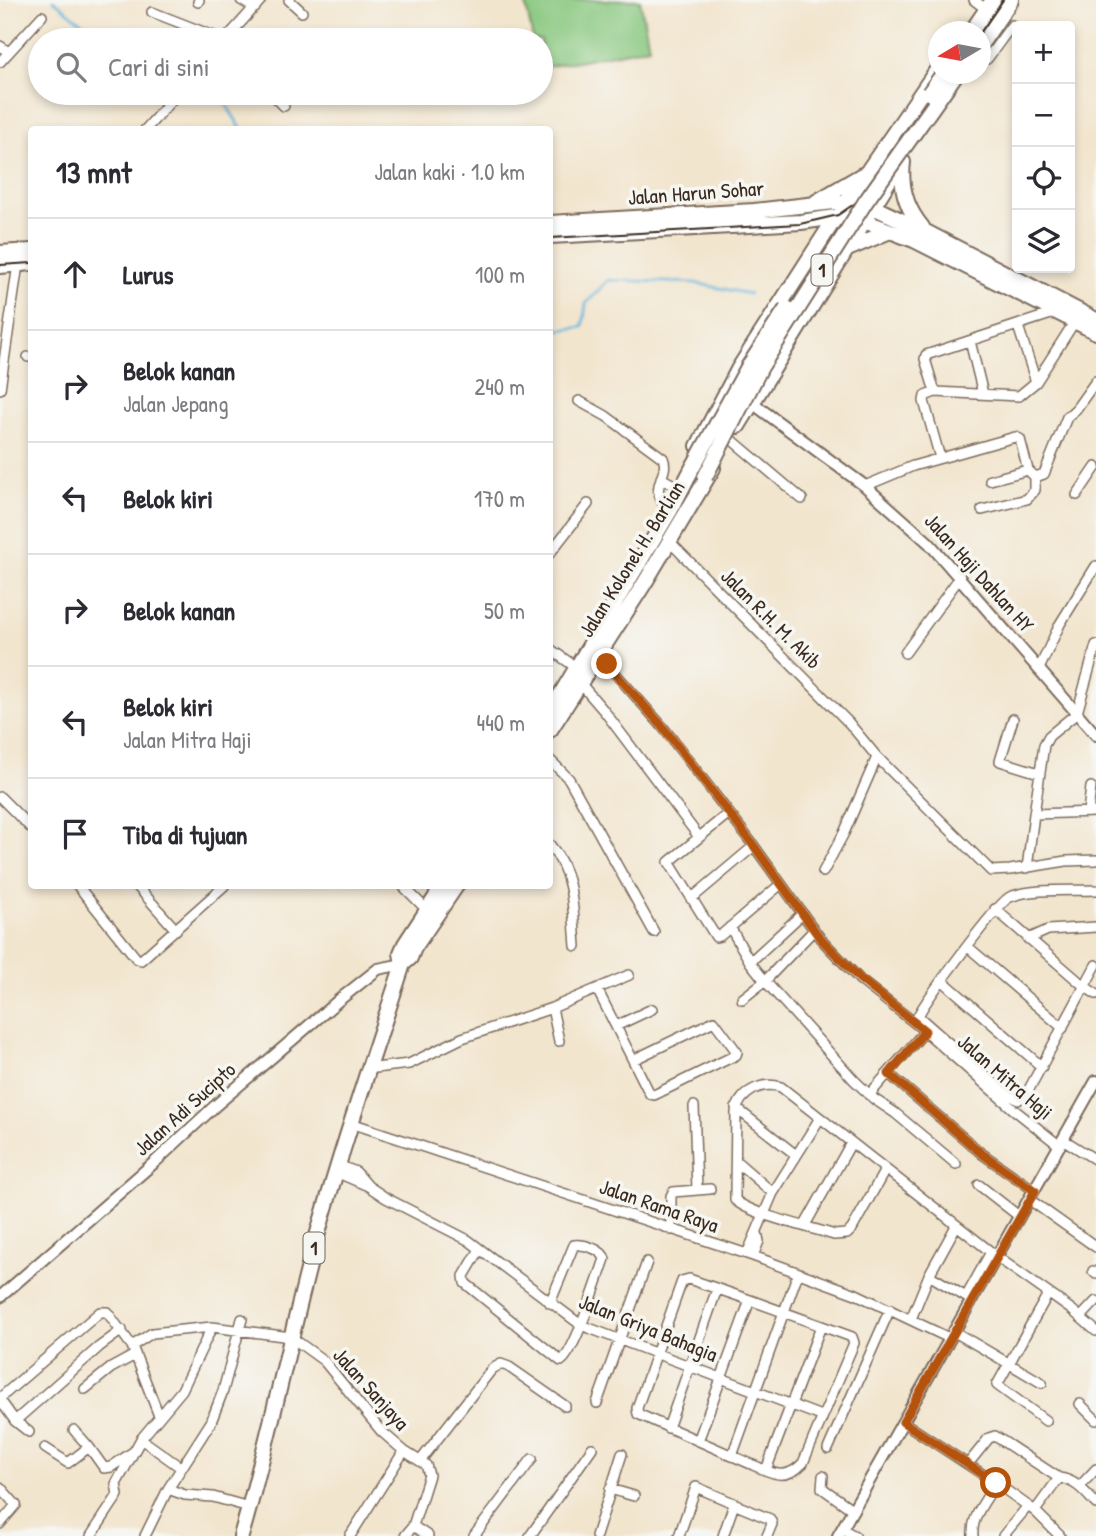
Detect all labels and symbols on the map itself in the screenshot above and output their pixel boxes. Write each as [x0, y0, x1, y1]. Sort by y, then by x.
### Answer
north arrow [928, 21, 991, 84]
street label: Jalan Harun Sohar [627, 173, 765, 212]
road number: 1 [812, 254, 832, 286]
street label: Jalan Kolonel H. Barlian [572, 475, 692, 643]
street label: Jalan Haji Dahlan HY [918, 507, 1041, 639]
street label: Jalan R.H. M. Akib [715, 562, 828, 675]
route end [591, 648, 622, 679]
street label: Jalan Mitra Haji [952, 1027, 1059, 1126]
street label: Jalan Adi Sucipto [128, 1055, 242, 1162]
street label: Jalan Rama Raya [596, 1172, 723, 1239]
road number: 1 [304, 1232, 324, 1264]
street label: Jalan Griya Bahagia [575, 1287, 722, 1369]
street label: Jalan Sanjaya [327, 1341, 416, 1436]
route start [980, 1467, 1011, 1498]

